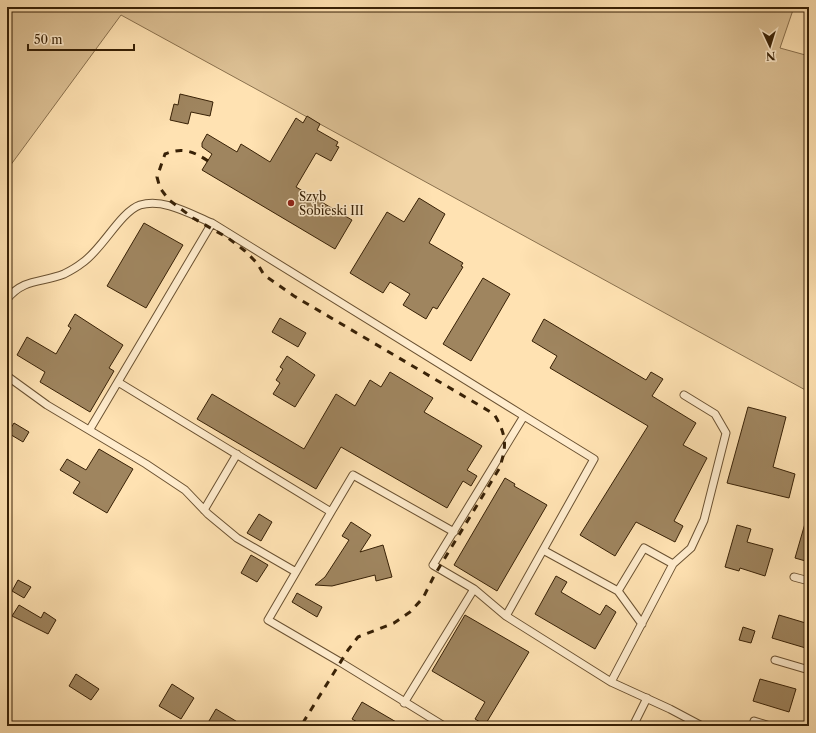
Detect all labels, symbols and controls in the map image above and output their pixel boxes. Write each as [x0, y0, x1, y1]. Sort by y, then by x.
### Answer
scale bar [28, 26, 134, 52]
north arrow [750, 26, 790, 66]
text: 50 m [34, 32, 63, 47]
text: N [765, 49, 776, 63]
place label: Szyb Sobieski III [299, 189, 364, 218]
marker: Szyb Sobieski III [286, 198, 296, 208]

